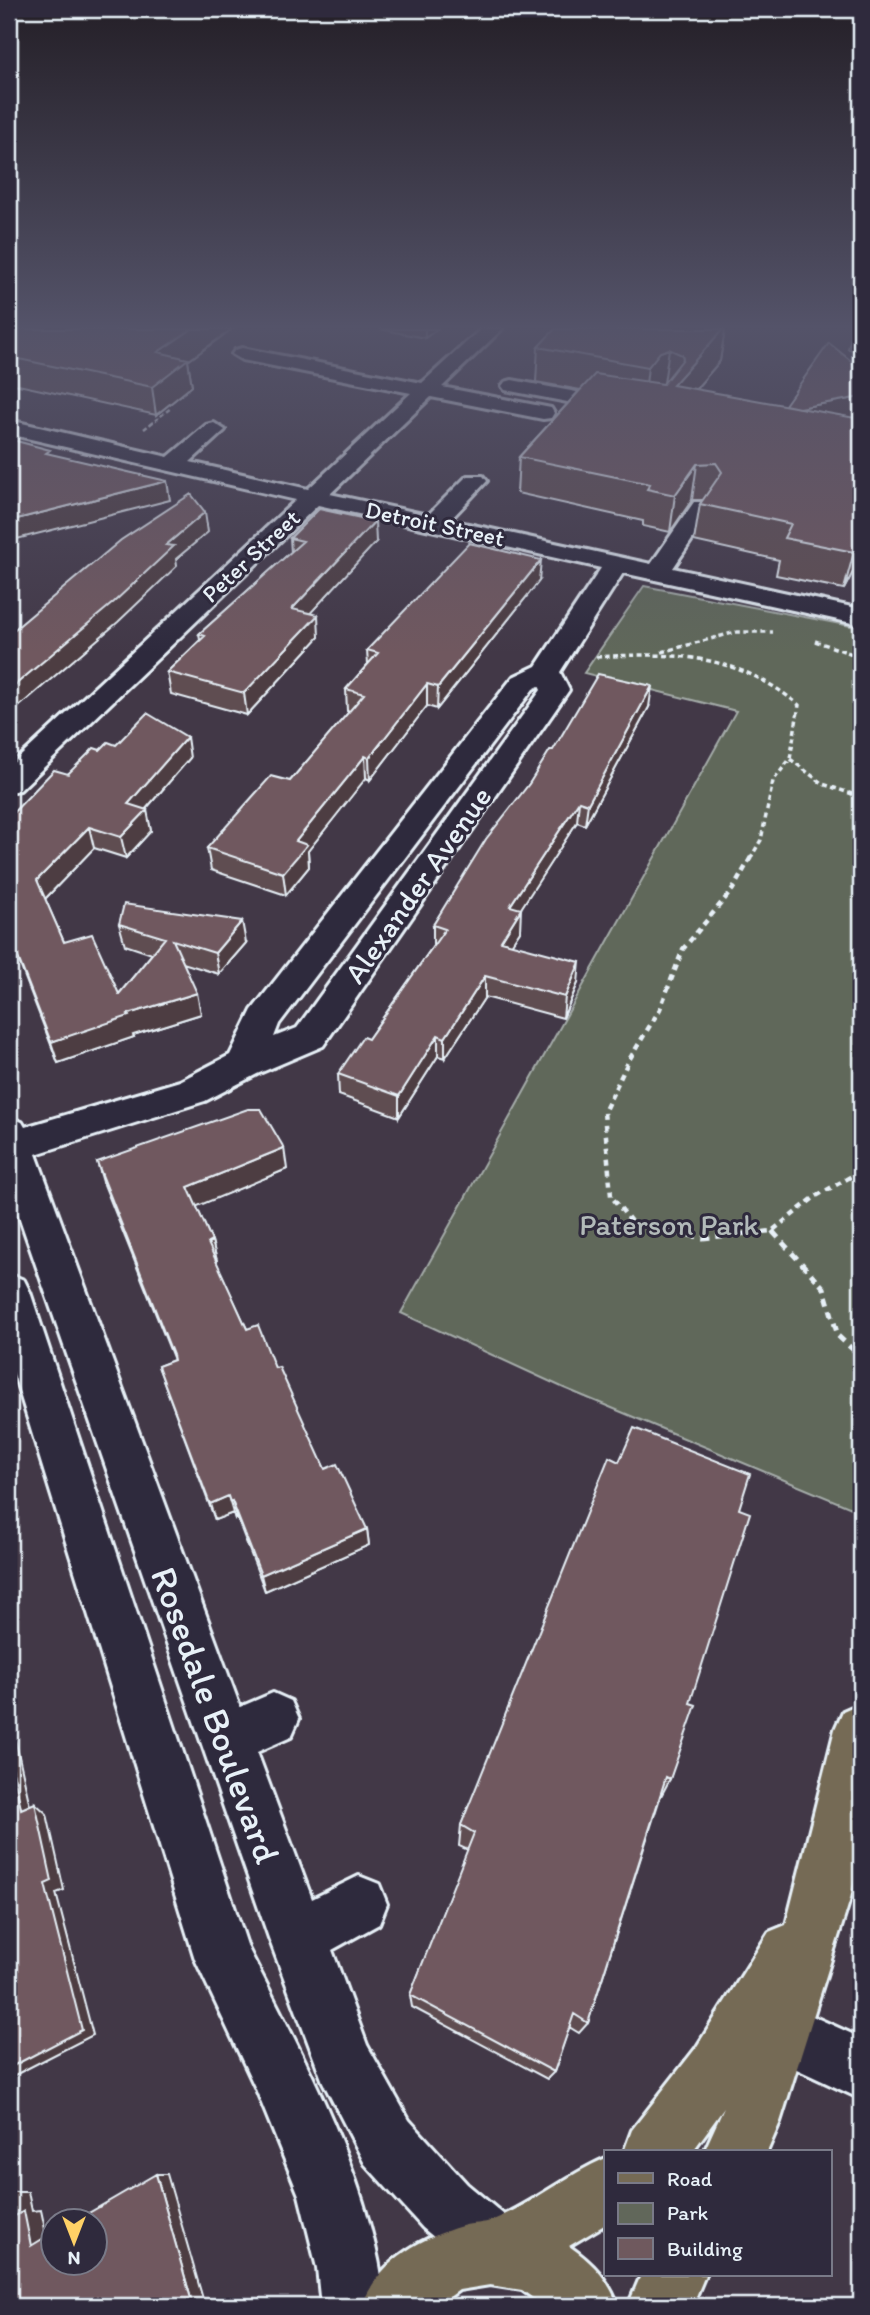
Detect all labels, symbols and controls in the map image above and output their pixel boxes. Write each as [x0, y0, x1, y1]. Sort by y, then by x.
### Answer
street label: Detroit Street [363, 495, 507, 552]
street label: Peter Street [196, 503, 306, 608]
street label: Alexander Avenue [336, 779, 499, 990]
park label: Paterson Park [579, 1206, 759, 1243]
street label: Rosedale Boulevard [142, 1561, 290, 1869]
legend [604, 2150, 832, 2276]
text: Road [667, 2166, 713, 2191]
text: Park [667, 2200, 709, 2225]
north arrow [38, 2206, 108, 2276]
text: Building [667, 2236, 743, 2261]
text: N [68, 2247, 80, 2270]

